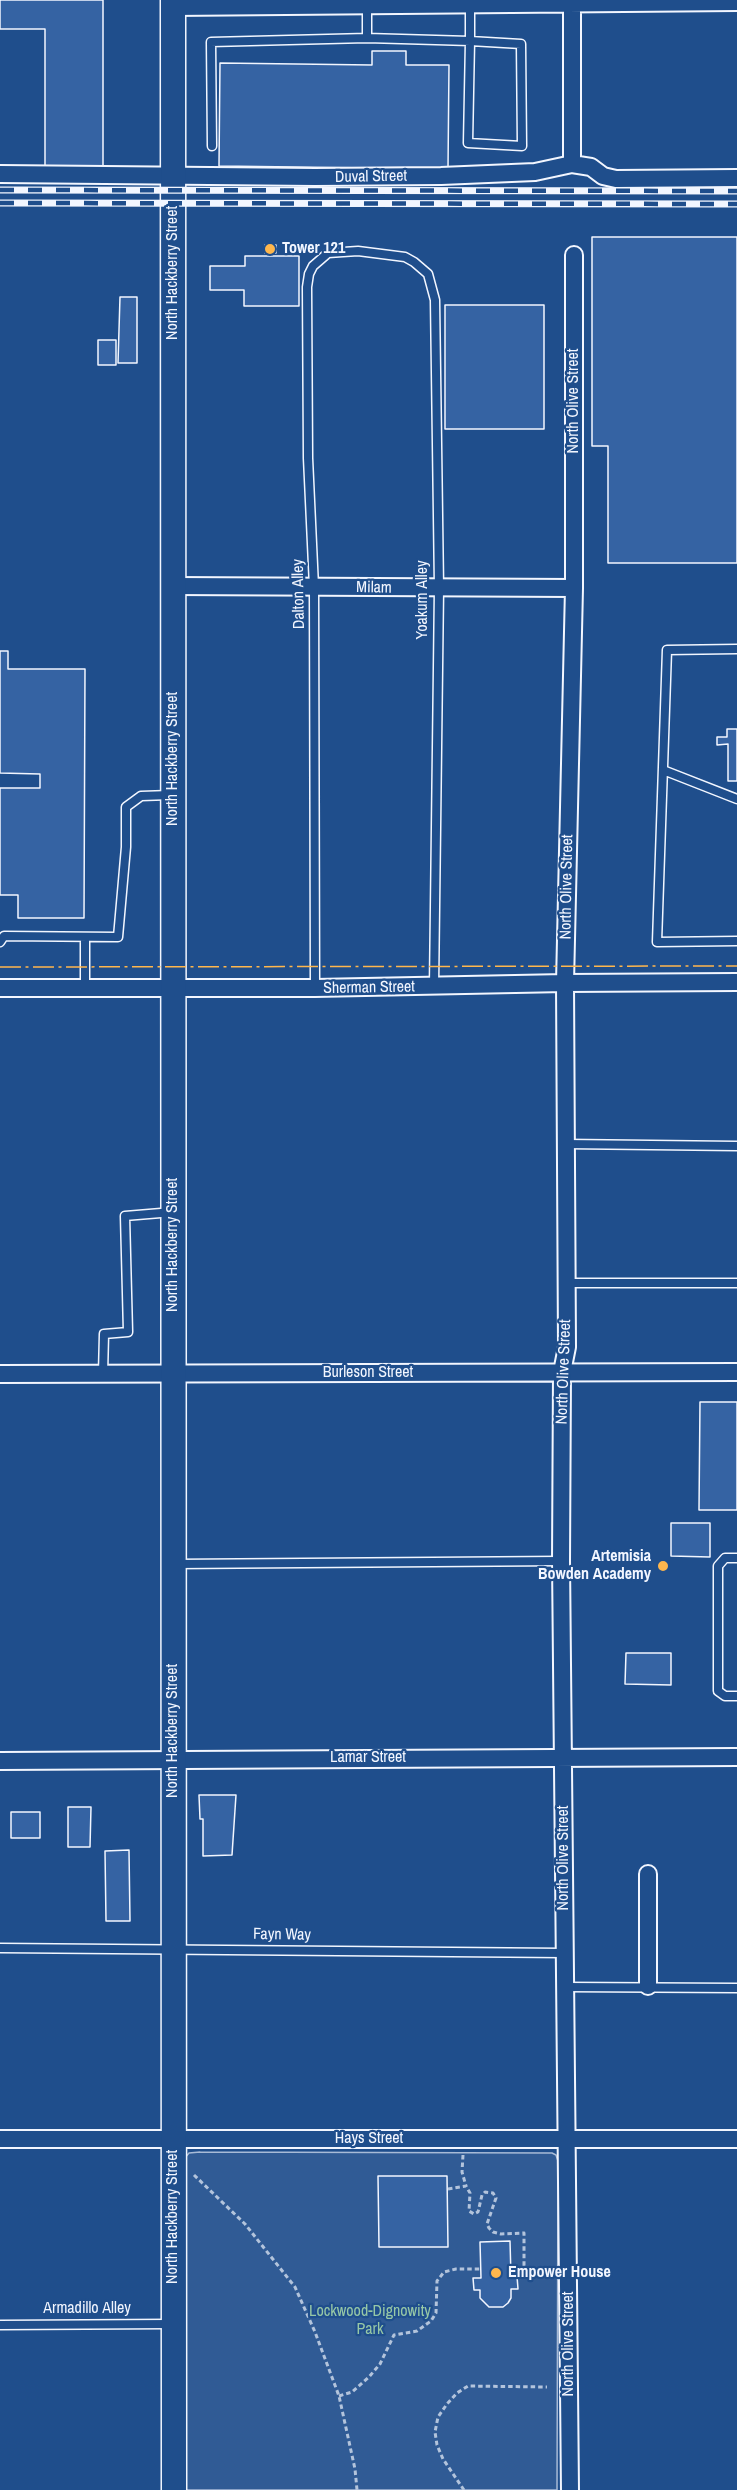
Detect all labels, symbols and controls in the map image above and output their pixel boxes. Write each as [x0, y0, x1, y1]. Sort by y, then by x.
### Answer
street label: Duval Street [335, 167, 407, 187]
street label: North Hackberry Street [163, 206, 183, 340]
place label: Tower 121 [282, 239, 345, 259]
marker: Tower 121 [263, 242, 277, 256]
street label: North Olive Street [564, 348, 584, 454]
street label: Dalton Alley [289, 559, 309, 629]
street label: Yoakum Alley [413, 560, 433, 640]
street label: Milam [356, 578, 392, 598]
street label: North Hackberry Street [163, 692, 183, 826]
street label: North Olive Street [556, 834, 578, 940]
street label: Sherman Street [323, 978, 415, 998]
street label: North Hackberry Street [163, 1178, 183, 1312]
street label: North Olive Street [553, 1319, 575, 1425]
street label: Burleson Street [323, 1363, 413, 1383]
place label: Artemisia Bowden Academy [538, 1547, 651, 1585]
marker: Artemisia Bowden Academy [656, 1559, 670, 1573]
street label: North Hackberry Street [163, 1664, 183, 1798]
street label: Lamar Street [330, 1748, 406, 1768]
street label: North Olive Street [554, 1805, 574, 1911]
street label: Fayn Way [253, 1925, 311, 1945]
street label: Hays Street [335, 2129, 403, 2149]
street label: North Hackberry Street [163, 2150, 183, 2284]
place label: Empower House [508, 2263, 611, 2283]
marker: Empower House [489, 2266, 503, 2280]
street label: North Olive Street [559, 2291, 579, 2397]
street label: Armadillo Alley [43, 2299, 131, 2319]
park label: Lockwood-Dignowity Park [309, 2302, 431, 2340]

